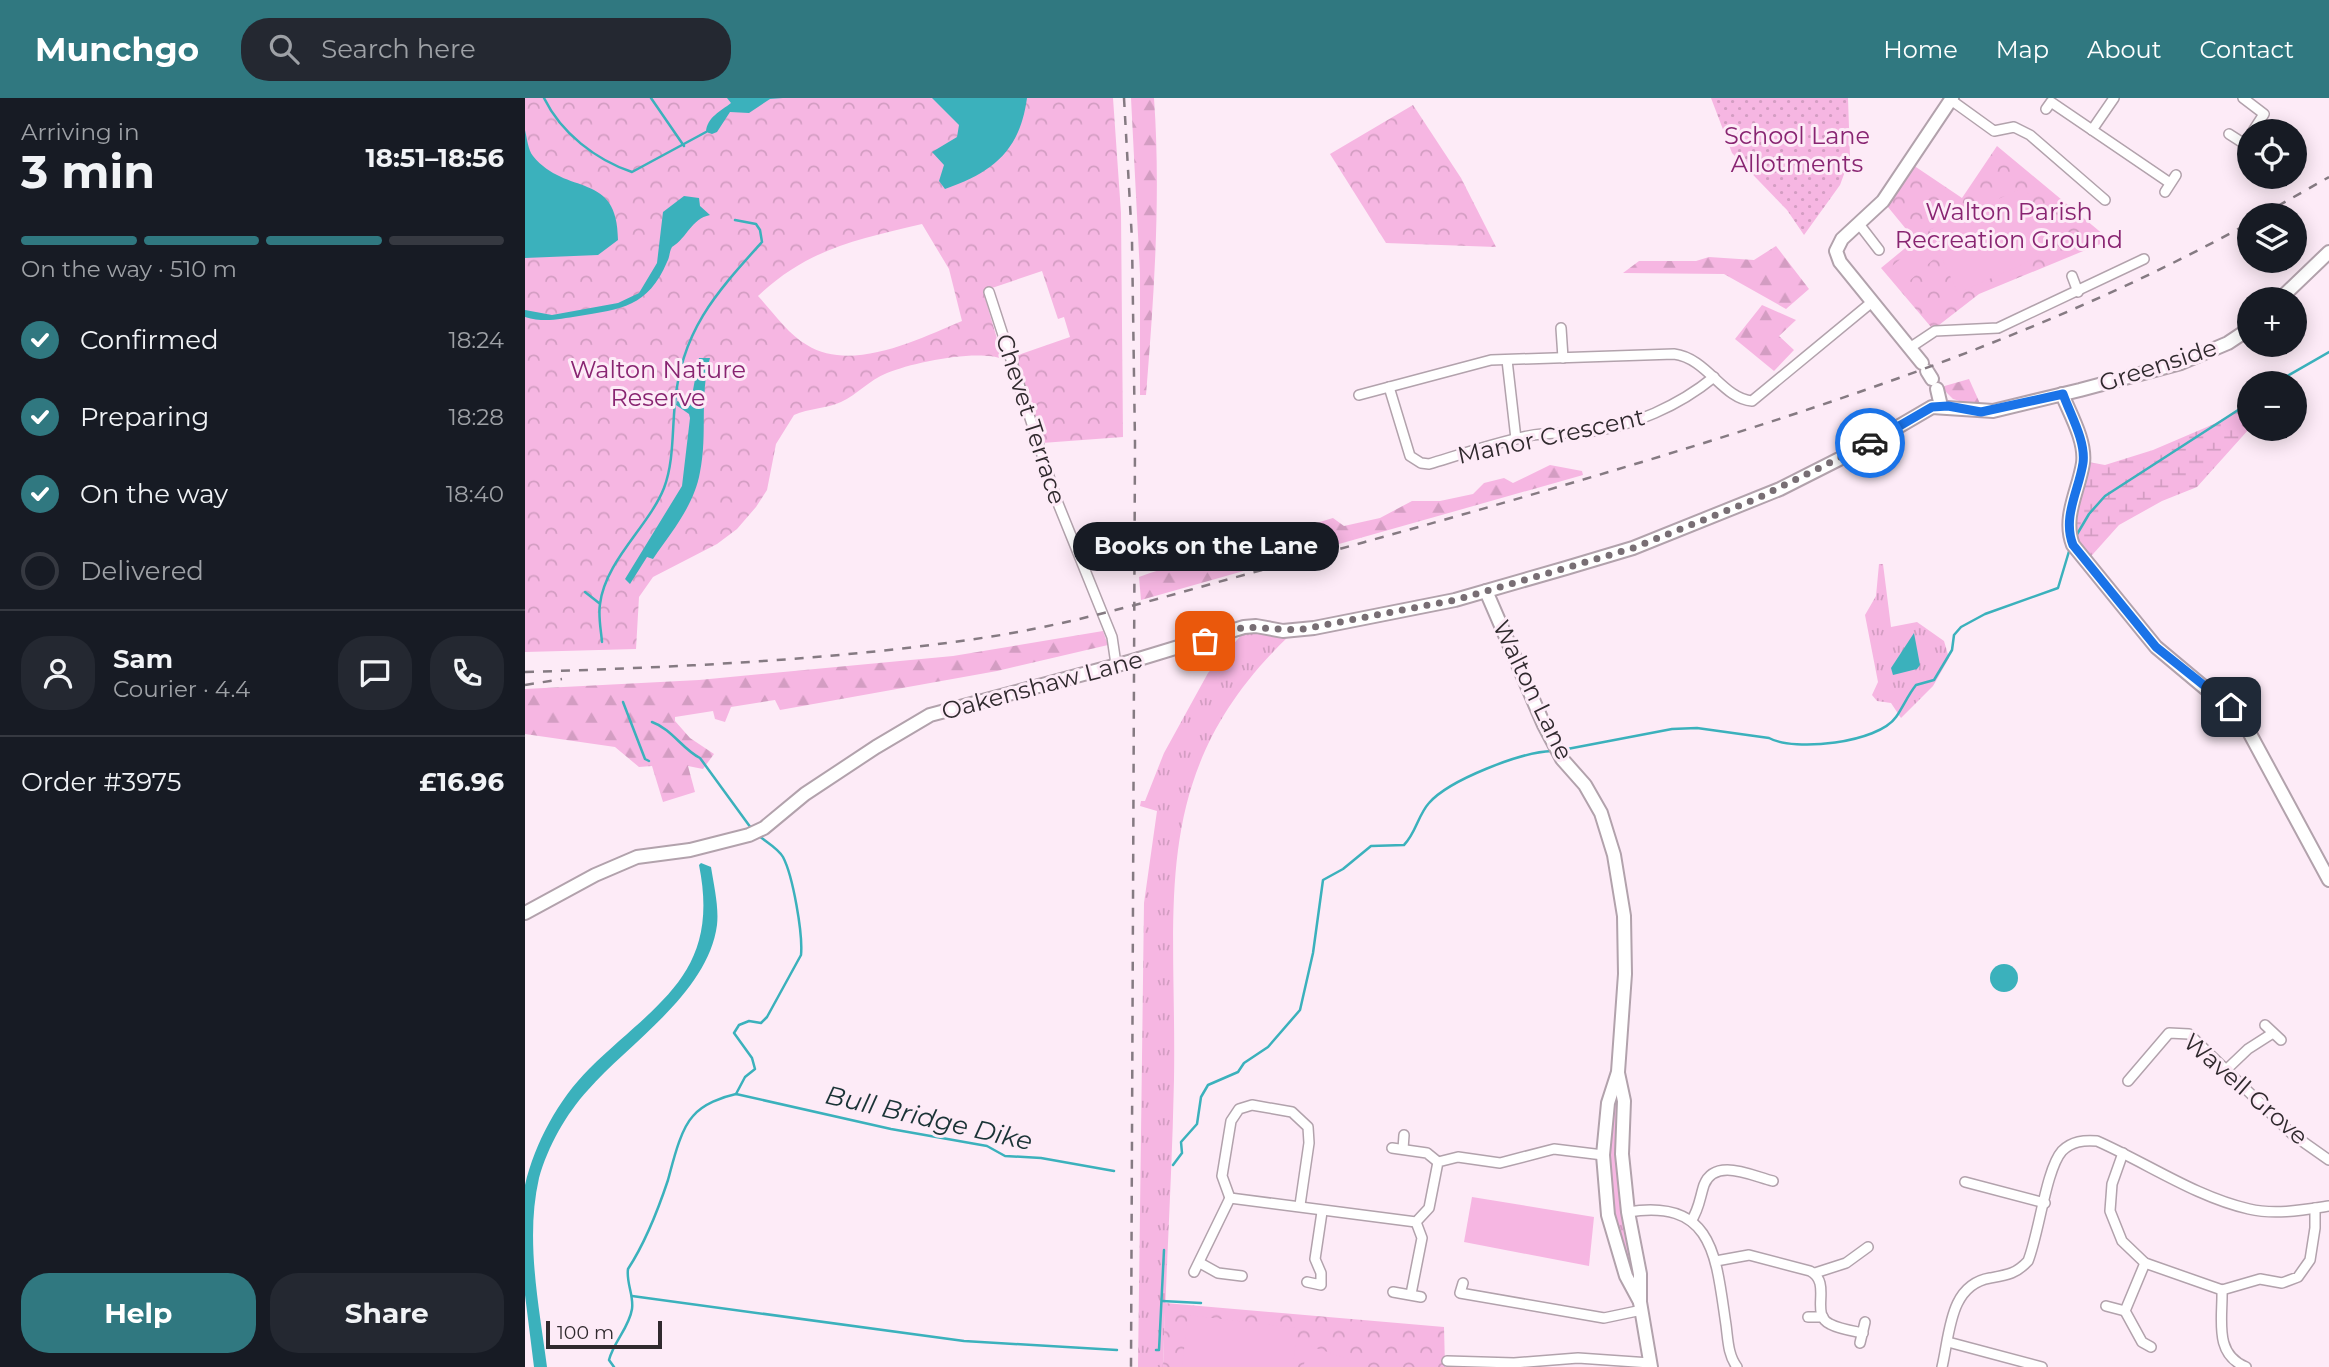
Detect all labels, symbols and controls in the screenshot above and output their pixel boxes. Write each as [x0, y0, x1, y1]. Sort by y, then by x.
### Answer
search box [241, 18, 731, 81]
text: Munchgo [35, 29, 199, 69]
icon: search [265, 30, 303, 68]
text: Search here [321, 33, 476, 65]
text: Home [1883, 35, 1958, 64]
text: Map [1996, 35, 2049, 64]
text: About [2087, 35, 2161, 64]
text: Contact [2199, 35, 2294, 64]
text: Arriving in [21, 118, 140, 146]
map controls [2237, 119, 2307, 441]
button: locate [2237, 119, 2307, 189]
park label: School Lane Allotments [1724, 121, 1870, 178]
text: 18:51–18:56 [366, 142, 504, 174]
text: 3 min [21, 143, 155, 200]
park label: Walton Parish Recreation Ground [1895, 197, 2123, 254]
button: layers [2237, 203, 2307, 273]
text: On the way · 510 m [21, 255, 237, 283]
button: + [2237, 287, 2307, 357]
icon: check [21, 321, 59, 359]
text: Confirmed [80, 324, 219, 356]
text: 18:24 [448, 326, 504, 354]
street label: Chevet Terrace [990, 330, 1072, 508]
street label: Greenside [2095, 332, 2221, 398]
park label: Walton Nature Reserve [570, 355, 746, 412]
button: − [2237, 371, 2307, 441]
icon: check [21, 398, 59, 436]
text: Preparing [80, 401, 209, 433]
street label: Manor Crescent [1455, 402, 1647, 470]
text: 18:28 [448, 403, 504, 431]
courier [1835, 408, 1905, 478]
icon: car [1851, 424, 1889, 462]
icon: check [21, 475, 59, 513]
text: On the way [80, 478, 228, 510]
text: 18:40 [446, 480, 504, 508]
callout: Books on the Lane [1072, 522, 1338, 571]
text: Books on the Lane [1094, 532, 1318, 560]
text: Delivered [80, 555, 204, 587]
pin [1175, 611, 1235, 671]
street label: Walton Lane [1487, 616, 1579, 764]
icon: bag [1186, 622, 1224, 660]
button: person [21, 636, 95, 710]
button: chat [338, 636, 412, 710]
button: phone [430, 636, 504, 710]
text: Sam [113, 643, 173, 675]
street label: Oakenshaw Lane [938, 644, 1146, 726]
text: Courier · 4.4 [113, 675, 250, 703]
pin [2201, 677, 2261, 737]
icon: home [2212, 688, 2250, 726]
text: Order #3975 [21, 766, 181, 798]
text: £16.96 [419, 766, 504, 798]
street label: Wavell Grove [2178, 1027, 2314, 1151]
water label: Bull Bridge Dike [822, 1079, 1036, 1157]
button: Help [21, 1273, 256, 1353]
button: Share [270, 1273, 504, 1353]
scale bar [546, 1318, 661, 1350]
text: 100 m [557, 1321, 614, 1344]

